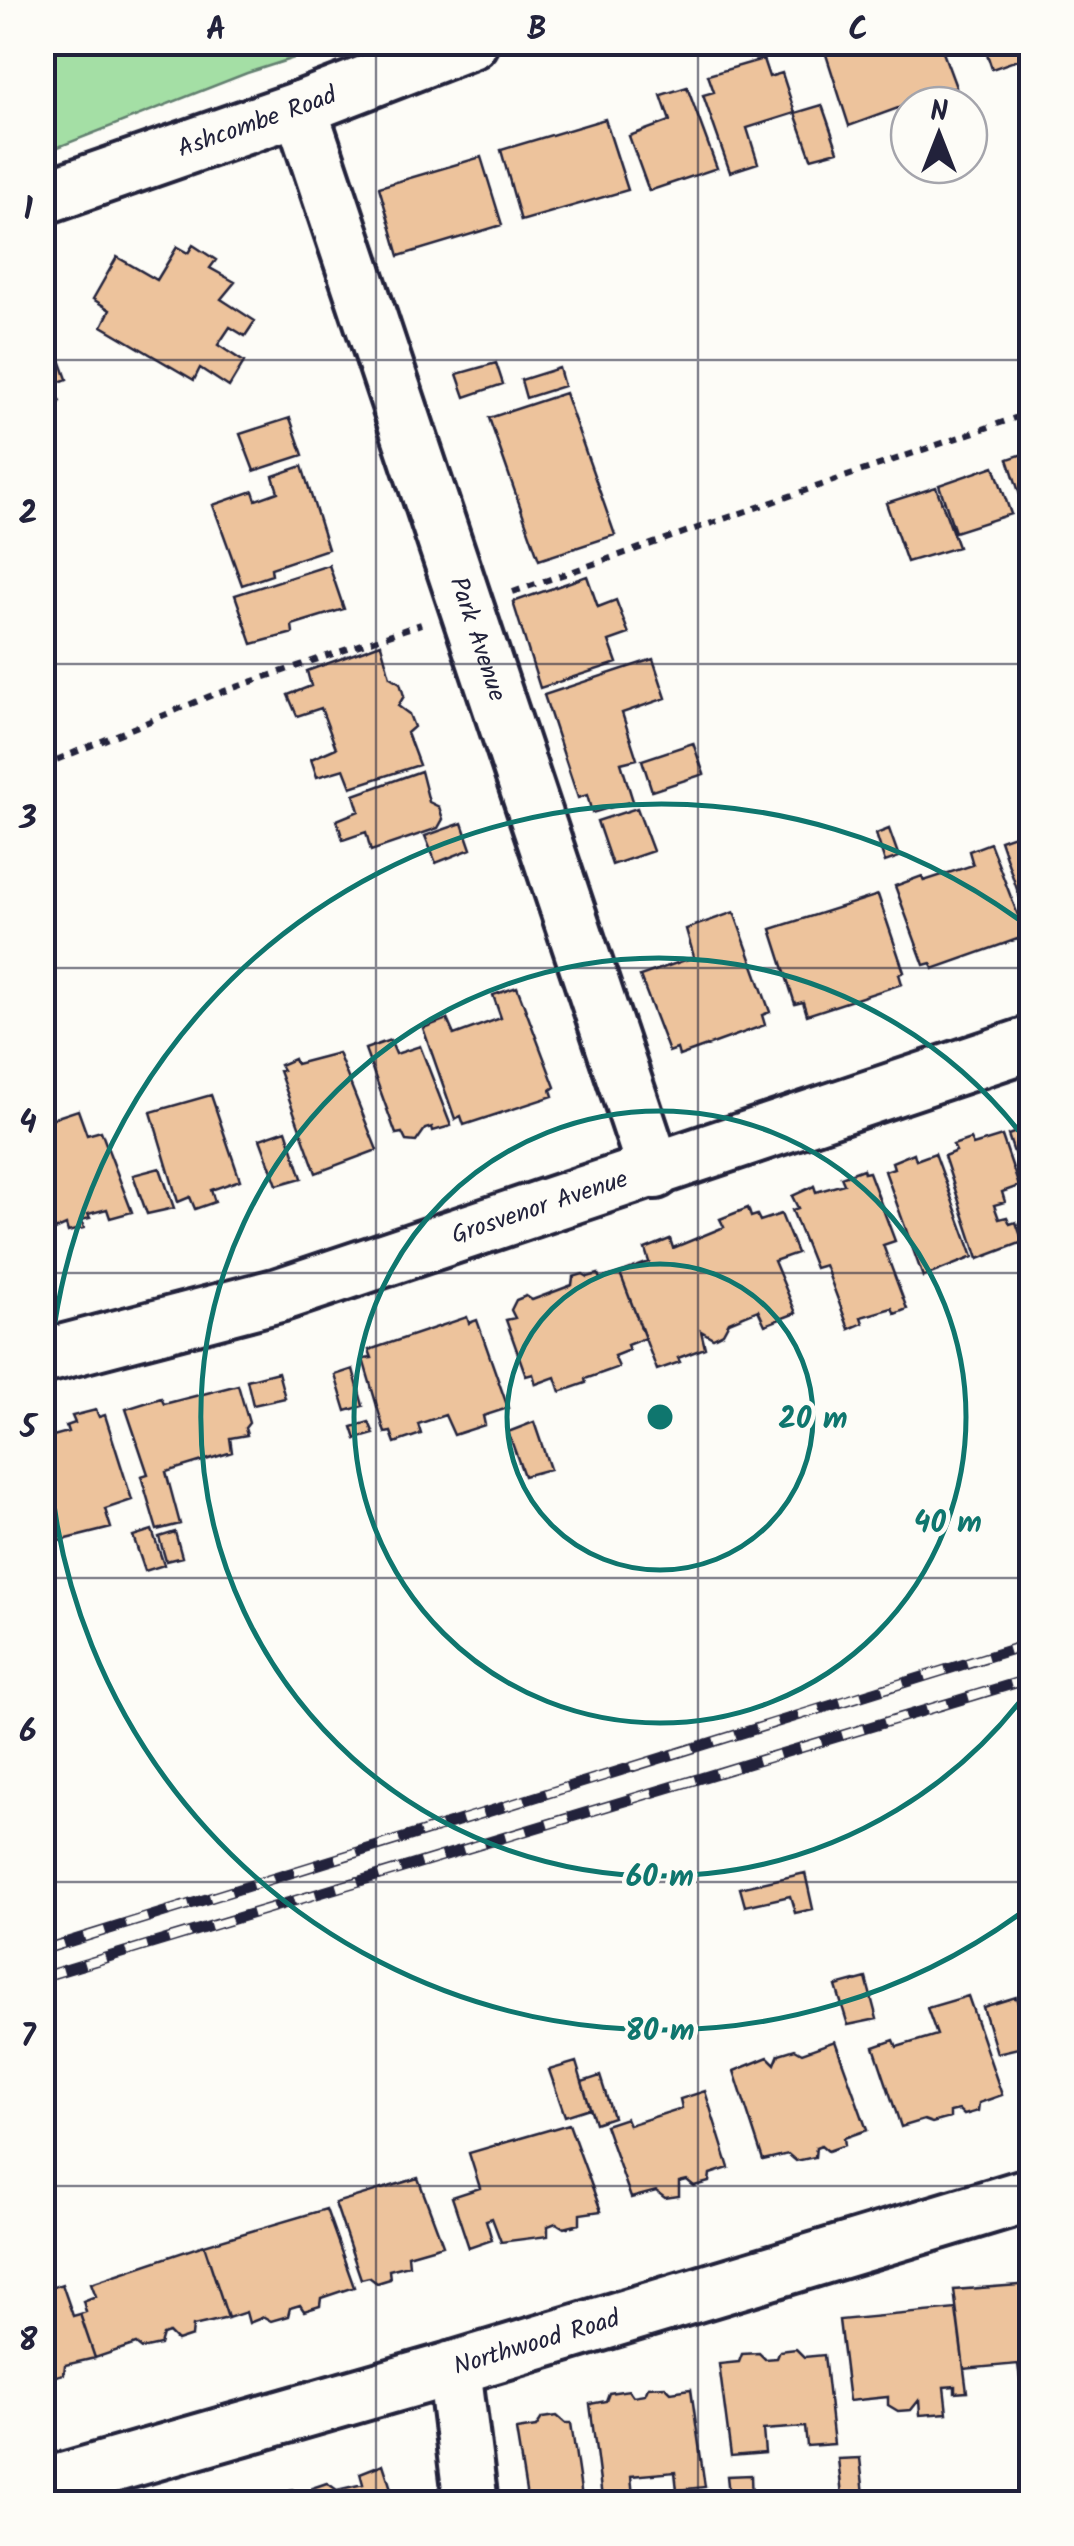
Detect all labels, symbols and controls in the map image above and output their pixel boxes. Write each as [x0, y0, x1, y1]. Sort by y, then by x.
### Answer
text: A [206, 5, 226, 56]
text: B [527, 5, 547, 56]
text: C [848, 5, 868, 56]
street label: Ashcombe Road [172, 75, 344, 169]
north arrow [889, 85, 989, 185]
text: N [930, 90, 948, 135]
text: 1 [23, 185, 33, 236]
text: 2 [19, 489, 37, 540]
street label: Park Avenue [438, 572, 517, 707]
text: 3 [18, 794, 37, 845]
text: 4 [19, 1098, 37, 1149]
street label: Grosvenor Avenue [446, 1160, 633, 1256]
text: 20 m [779, 1396, 848, 1444]
centre of rings [642, 1399, 678, 1435]
text: 5 [19, 1403, 39, 1454]
text: 40 m [914, 1500, 982, 1548]
text: 6 [19, 1707, 37, 1758]
text: 60 m [626, 1854, 694, 1902]
text: 80 m [625, 2008, 695, 2056]
text: 7 [20, 2012, 36, 2063]
street label: Northwood Road [449, 2299, 626, 2387]
text: 8 [19, 2316, 38, 2367]

